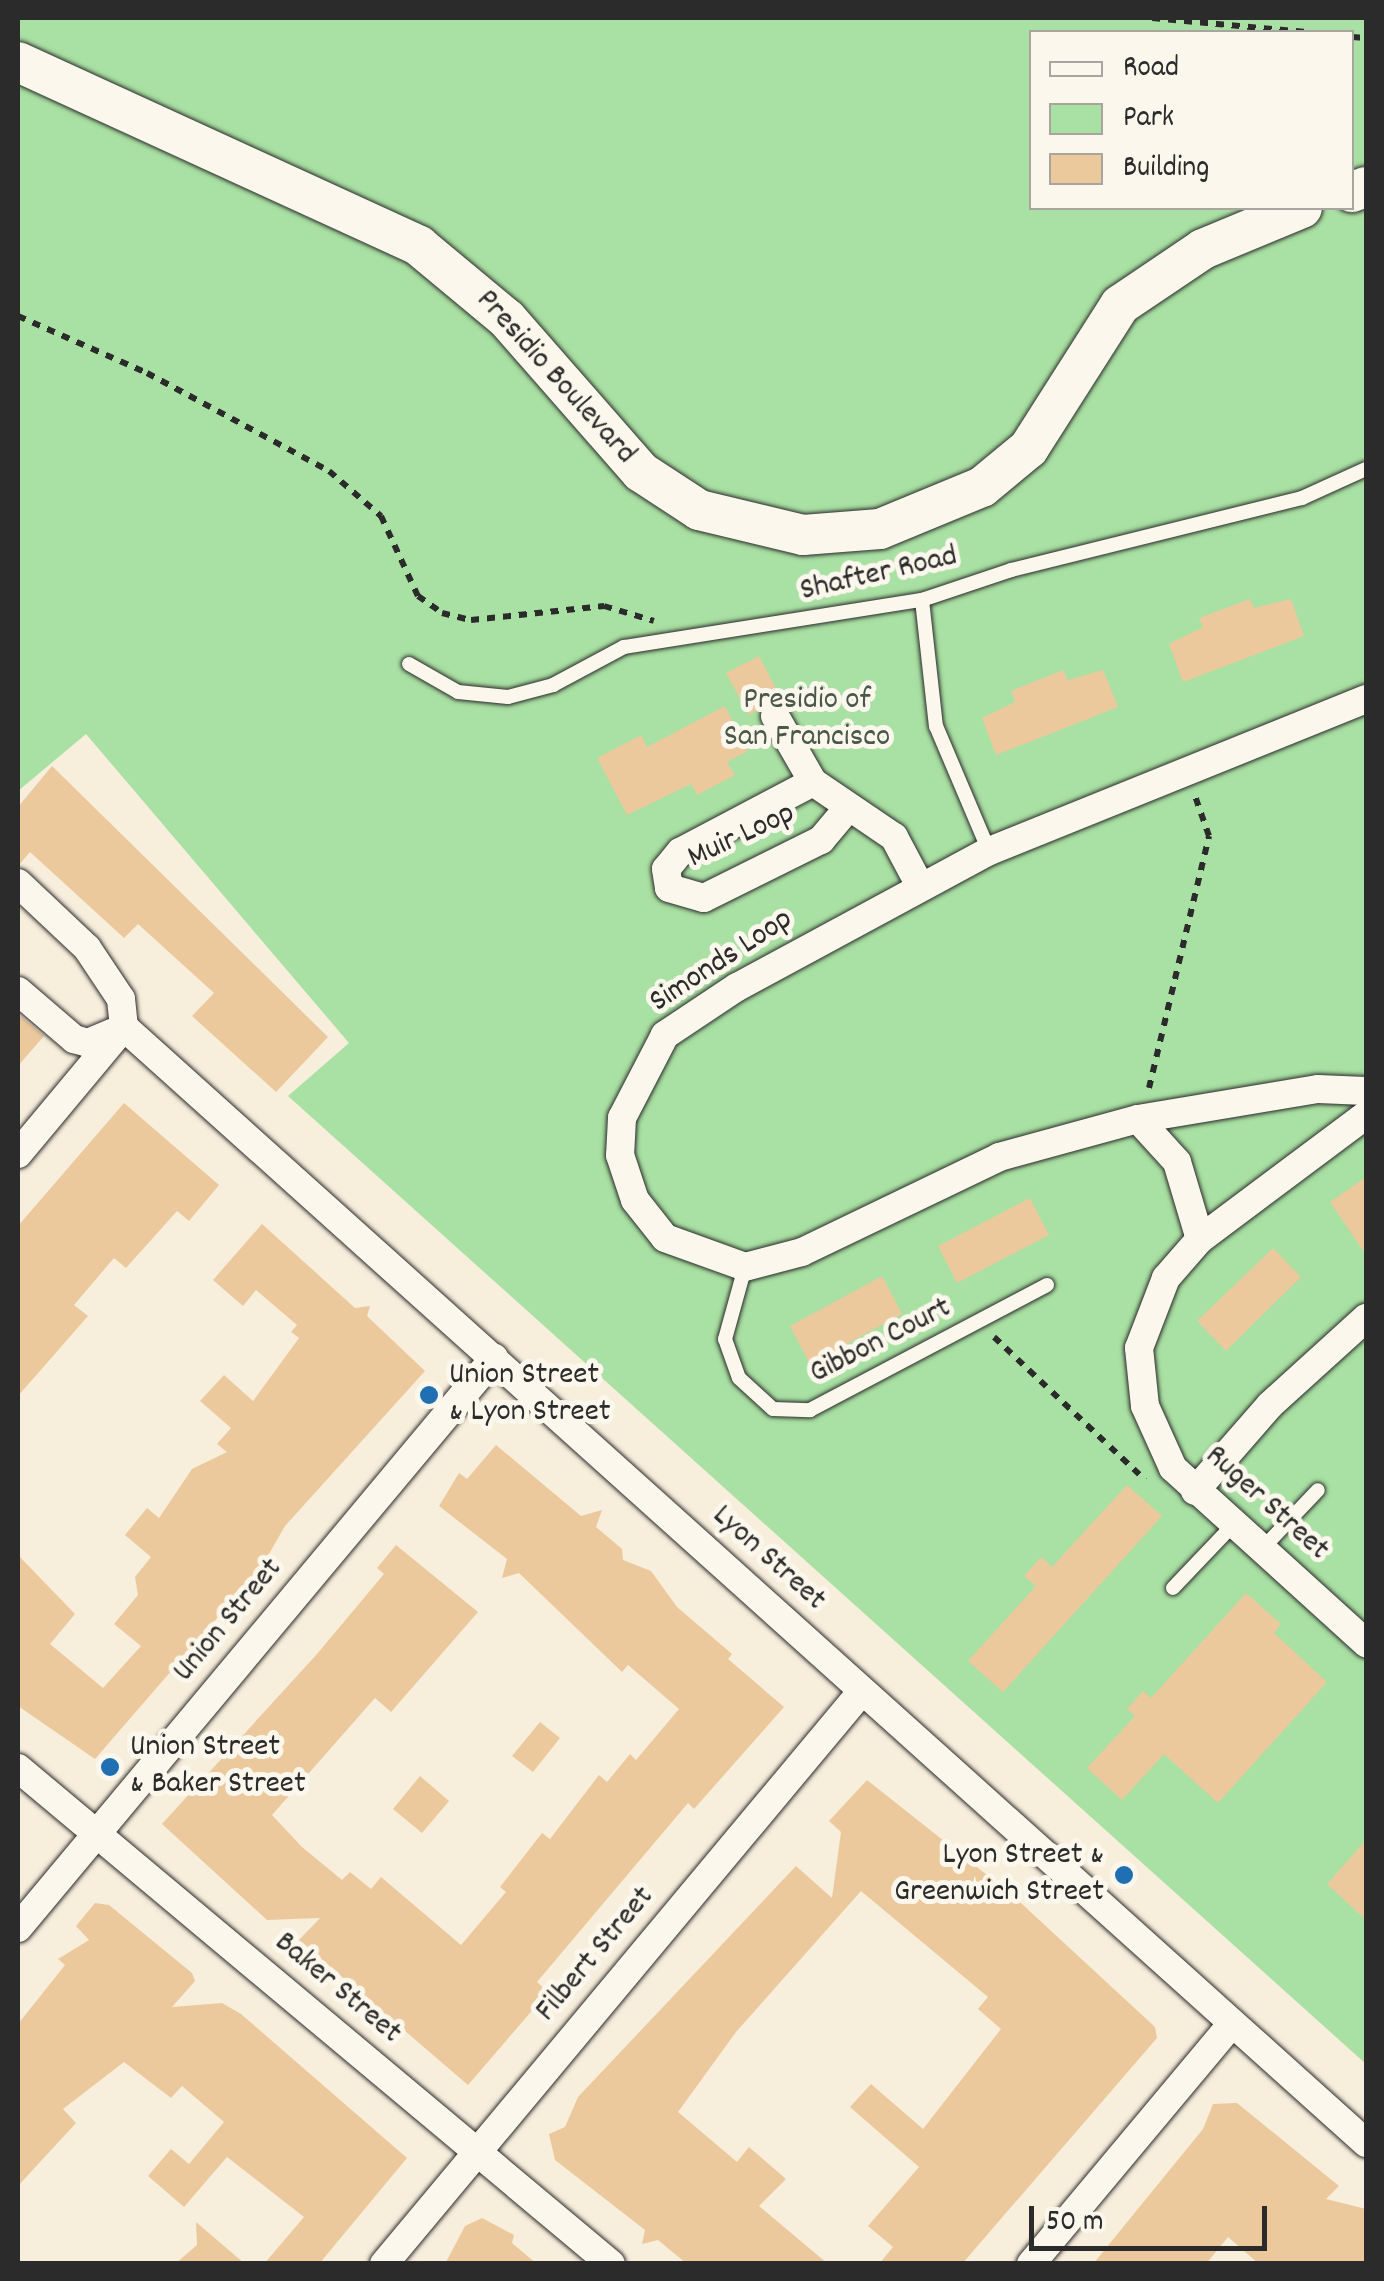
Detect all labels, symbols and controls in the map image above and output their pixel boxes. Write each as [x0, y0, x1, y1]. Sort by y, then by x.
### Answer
legend [1029, 30, 1354, 210]
text: Road [1123, 48, 1179, 91]
text: Park [1123, 98, 1174, 141]
text: Building [1123, 148, 1209, 191]
street label: Presidio Boulevard [466, 283, 644, 473]
street label: Shafter Road [797, 538, 961, 612]
park label: Presidio of San Francisco [724, 683, 890, 758]
street label: Muir Loop [682, 796, 802, 878]
street label: Simonds Loop [643, 901, 801, 1023]
street label: Gibbon Court [804, 1290, 958, 1394]
place label: Union Street & Lyon Street [449, 1358, 611, 1433]
marker: Union Street & Lyon Street [418, 1384, 440, 1406]
street label: Ruger Street [1196, 1438, 1336, 1570]
street label: Lyon Street [703, 1498, 833, 1620]
street label: Union Street [166, 1551, 292, 1691]
place label: Union Street & Baker Street [130, 1730, 306, 1805]
marker: Union Street & Baker Street [99, 1756, 121, 1778]
place label: Lyon Street & Greenwich Street [894, 1838, 1104, 1913]
marker: Lyon Street & Greenwich Street [1113, 1864, 1135, 1886]
street label: Filbert Street [528, 1880, 664, 2030]
street label: Baker Street [266, 1925, 408, 2053]
scale bar [1034, 2186, 1272, 2248]
text: 50 m [1046, 2202, 1104, 2245]

